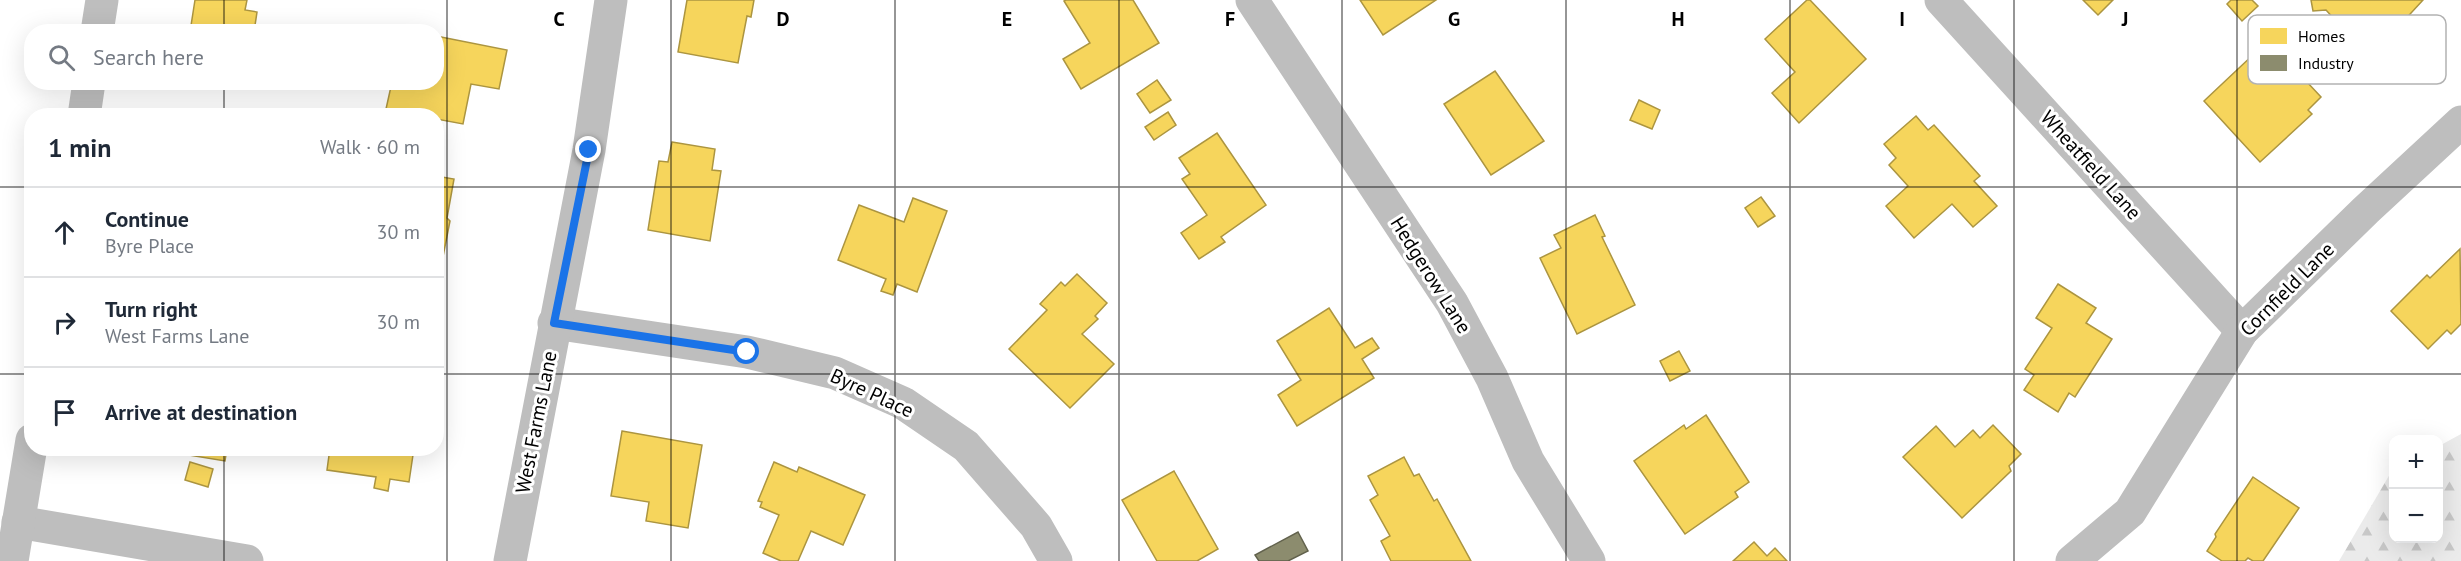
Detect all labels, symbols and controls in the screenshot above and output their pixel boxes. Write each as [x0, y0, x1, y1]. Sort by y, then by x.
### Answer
text: C [553, 6, 565, 32]
text: D [777, 6, 790, 32]
text: E [1002, 6, 1012, 32]
text: F [1225, 6, 1235, 32]
text: G [1448, 6, 1460, 32]
text: H [1671, 6, 1685, 32]
text: I [1899, 6, 1905, 32]
text: J [2121, 6, 2128, 32]
legend [2248, 15, 2446, 84]
search box [24, 24, 444, 90]
text: Homes [2298, 26, 2345, 46]
icon: search [45, 41, 78, 74]
text: Search here [93, 43, 204, 71]
text: Industry [2298, 53, 2354, 73]
street label: Wheatfield Lane [2035, 105, 2147, 225]
text: 1 min [48, 131, 111, 164]
text: Walk · 60 m [320, 134, 420, 160]
route end [575, 136, 601, 162]
text: Continue [105, 205, 189, 233]
street label: Hedgerow Lane [1385, 212, 1477, 338]
icon: ahead [48, 216, 81, 249]
text: 30 m [377, 219, 420, 245]
text: Byre Place [105, 233, 194, 259]
street label: Cornfield Lane [2234, 236, 2340, 342]
text: Turn right [105, 295, 197, 323]
icon: right [48, 306, 81, 339]
text: 30 m [377, 309, 420, 335]
text: West Farms Lane [105, 323, 249, 349]
route start [733, 338, 759, 364]
street label: West Farms Lane [509, 349, 563, 495]
street label: Byre Place [826, 362, 918, 424]
icon: arrive [48, 396, 81, 429]
text: Arrive at destination [105, 398, 297, 426]
map controls [2389, 435, 2443, 543]
button: + [2389, 435, 2443, 489]
button: − [2389, 489, 2443, 543]

